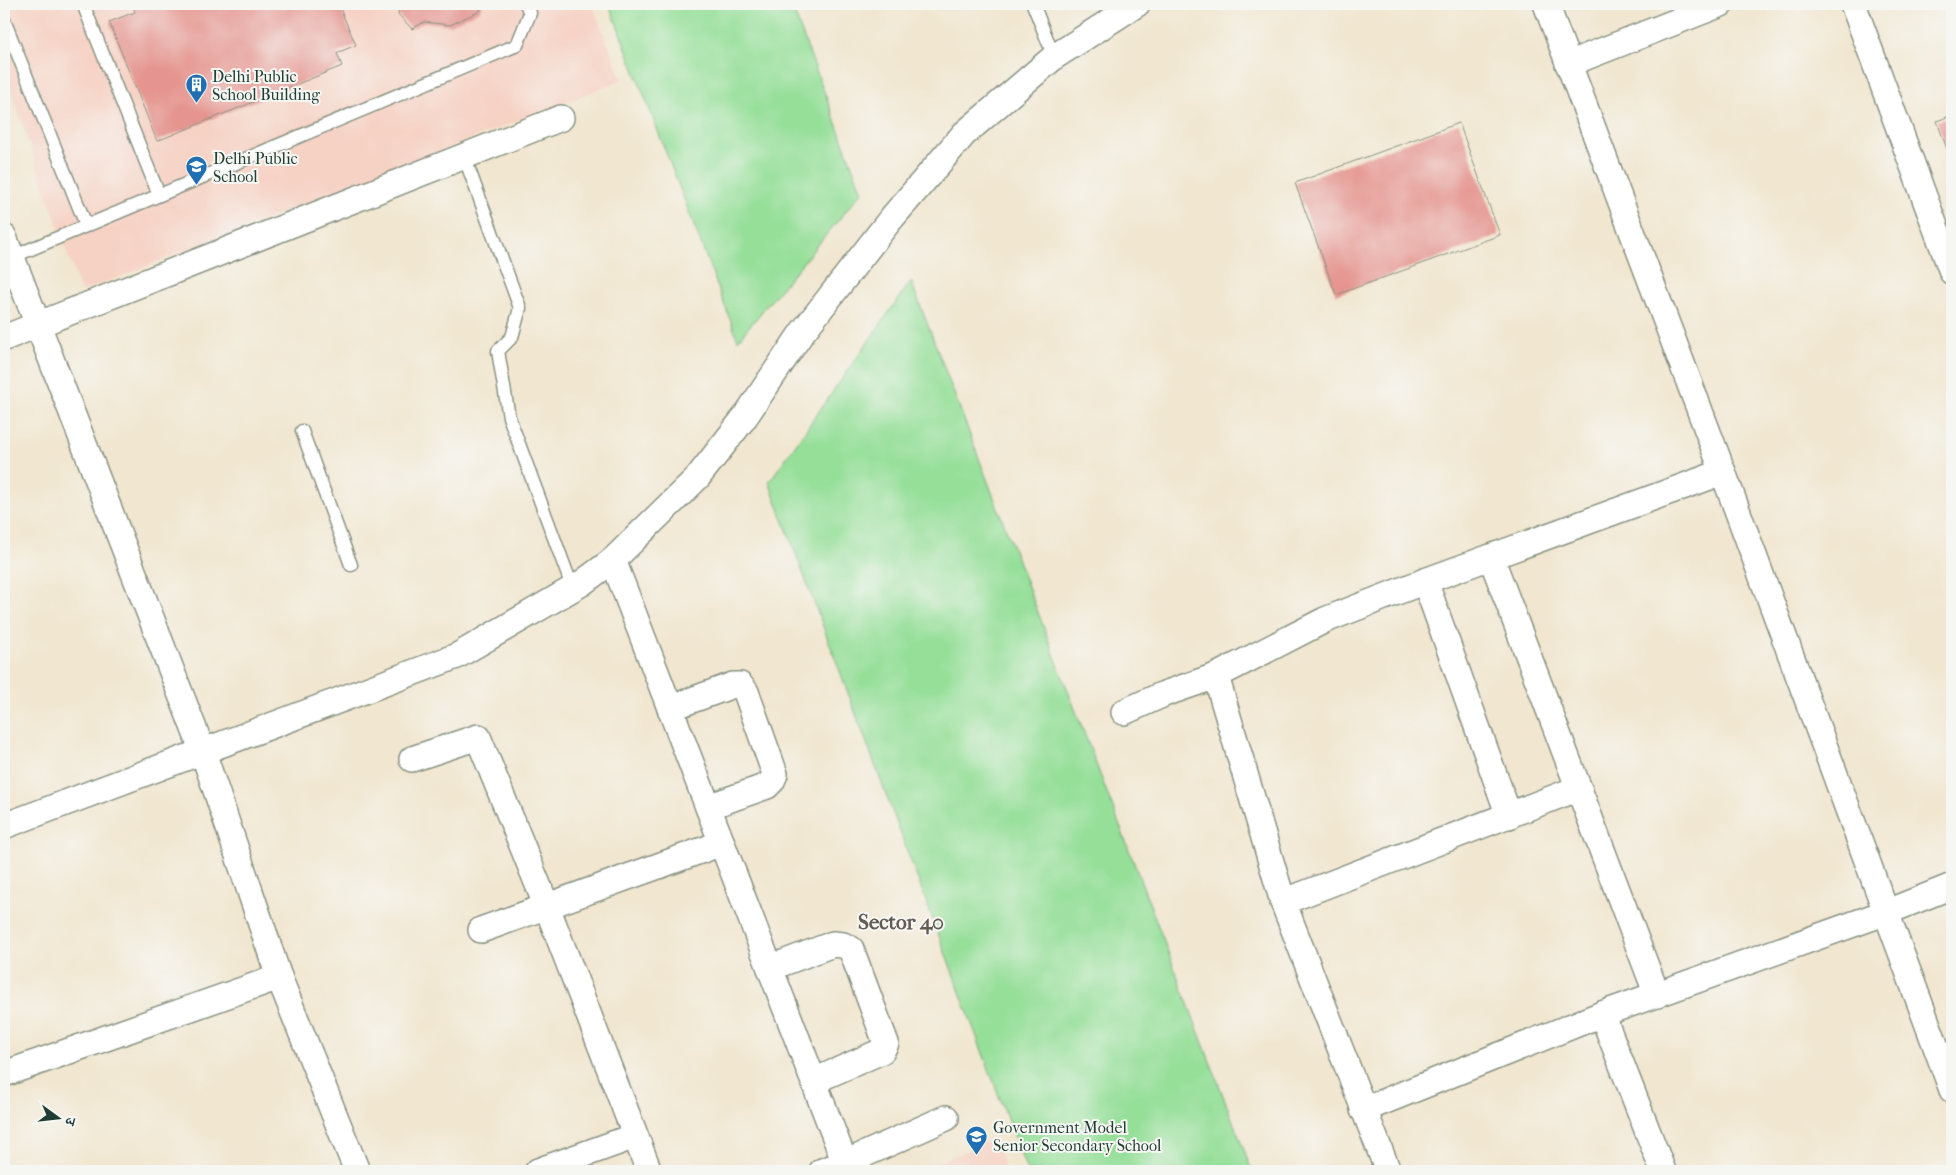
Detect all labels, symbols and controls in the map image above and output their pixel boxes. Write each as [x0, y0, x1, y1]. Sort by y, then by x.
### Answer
place label: Delhi Public School Building [212, 67, 320, 104]
building icon: Delhi Public School Building [184, 73, 208, 104]
place label: Delhi Public School [213, 149, 298, 186]
school or university icon: Delhi Public School [185, 155, 209, 186]
district label: Sector 40 [858, 910, 944, 935]
north arrow [32, 1092, 82, 1142]
text: उ [61, 1115, 79, 1128]
place label: Government Model Senior Secondary School [993, 1118, 1162, 1155]
school or university icon: Government Model Senior Secondary School [965, 1124, 989, 1155]

